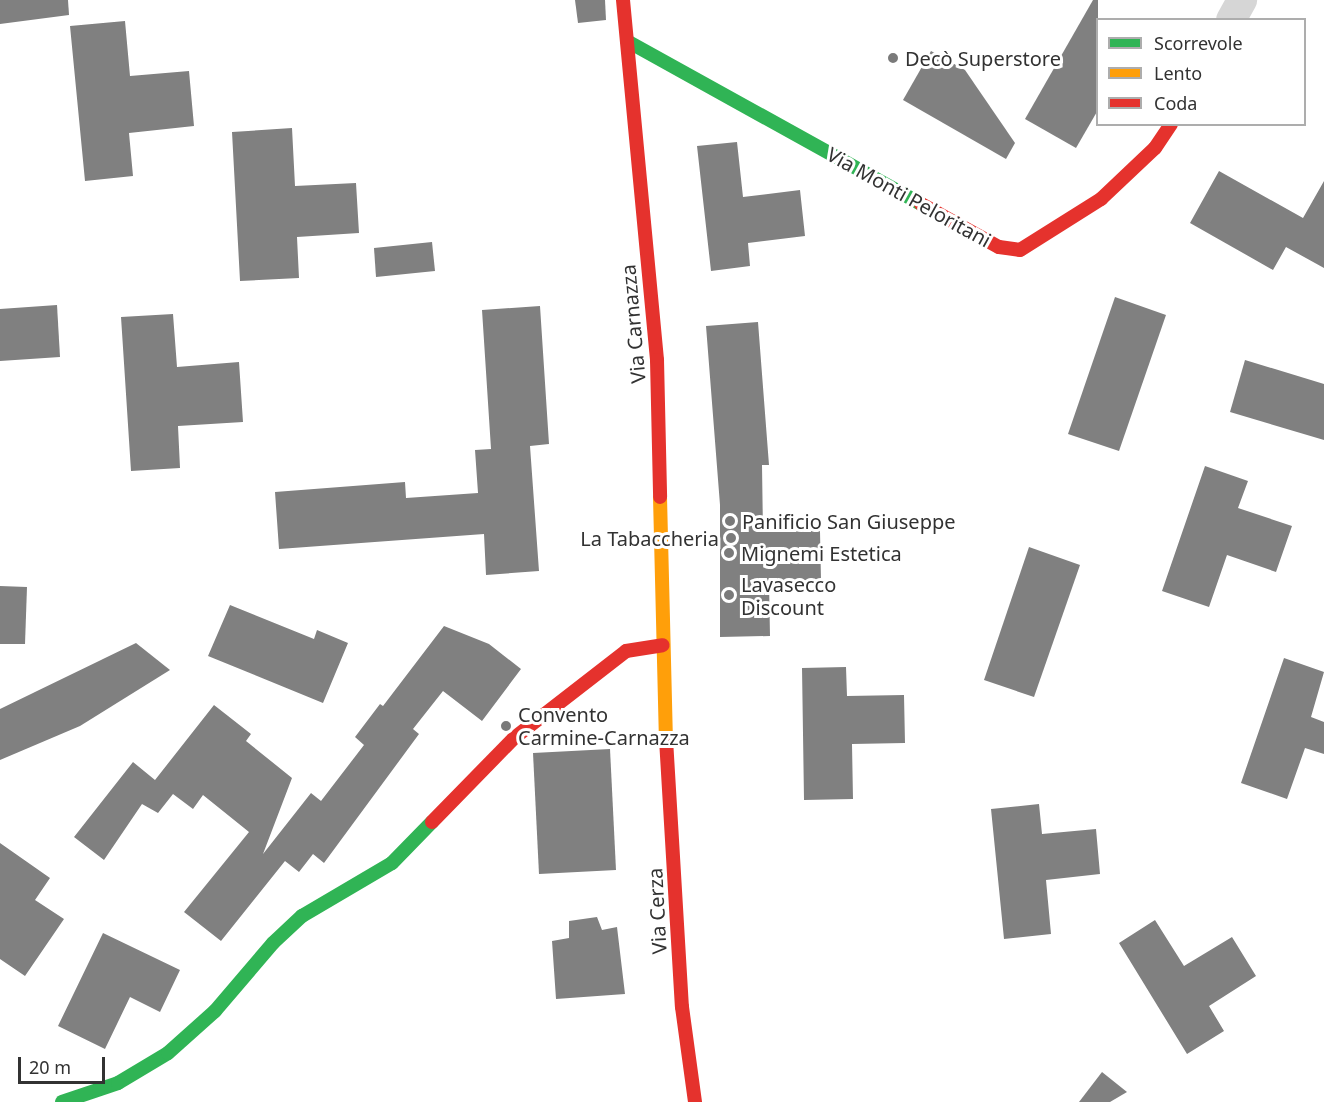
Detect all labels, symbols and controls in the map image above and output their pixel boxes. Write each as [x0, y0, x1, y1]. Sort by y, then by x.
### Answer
legend [1096, 18, 1306, 126]
text: Scorrevole [1154, 31, 1243, 55]
place label: Decò Superstore [905, 46, 1061, 70]
marker: Decò Superstore [886, 51, 900, 65]
text: Lento [1154, 61, 1202, 85]
text: Coda [1154, 91, 1197, 115]
street label: Via Monti Peloritani [823, 142, 995, 252]
street label: Via Carnazza [616, 264, 650, 384]
place label: Panificio San Giuseppe [742, 509, 956, 533]
marker: Panificio San Giuseppe [723, 514, 737, 528]
place label: La Tabaccheria [580, 526, 719, 550]
marker: La Tabaccheria [724, 531, 738, 545]
place label: Mignemi Estetica [741, 541, 902, 565]
marker: Mignemi Estetica [722, 546, 736, 560]
place label: Lavasecco Discount [741, 572, 836, 619]
marker: Lavasecco Discount [722, 588, 736, 602]
place label: Convento Carmine-Carnazza [518, 702, 690, 749]
marker: Convento Carmine-Carnazza [499, 719, 513, 733]
street label: Via Cerza [643, 867, 671, 955]
scale bar [21, 1045, 108, 1083]
text: 20 m [29, 1055, 71, 1079]

